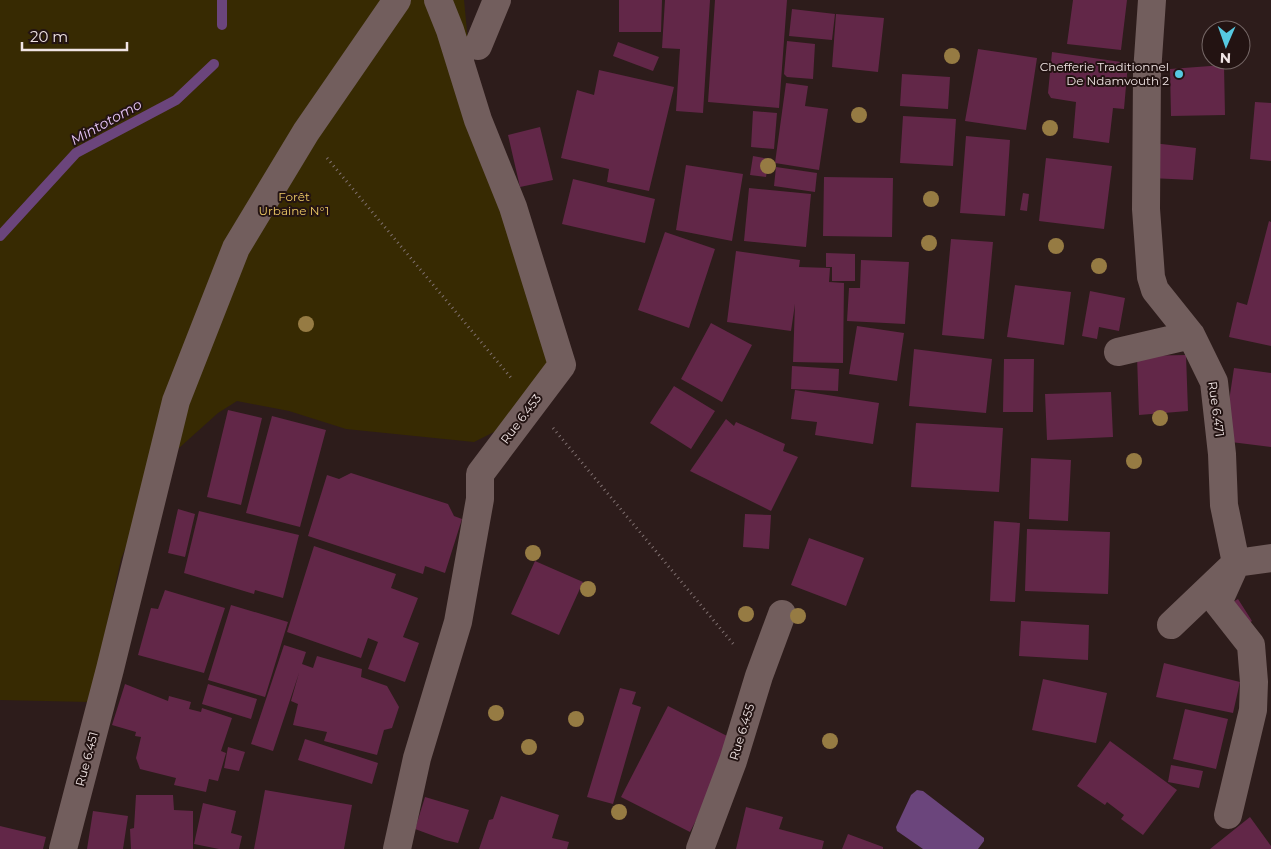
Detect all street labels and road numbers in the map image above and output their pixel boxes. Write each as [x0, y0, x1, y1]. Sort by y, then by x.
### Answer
street label: Rue 6.471 [1205, 380, 1228, 438]
street label: Rue 6.453 [497, 391, 544, 447]
street label: Rue 6.455 [726, 702, 757, 762]
street label: Rue 6.451 [72, 730, 101, 788]

